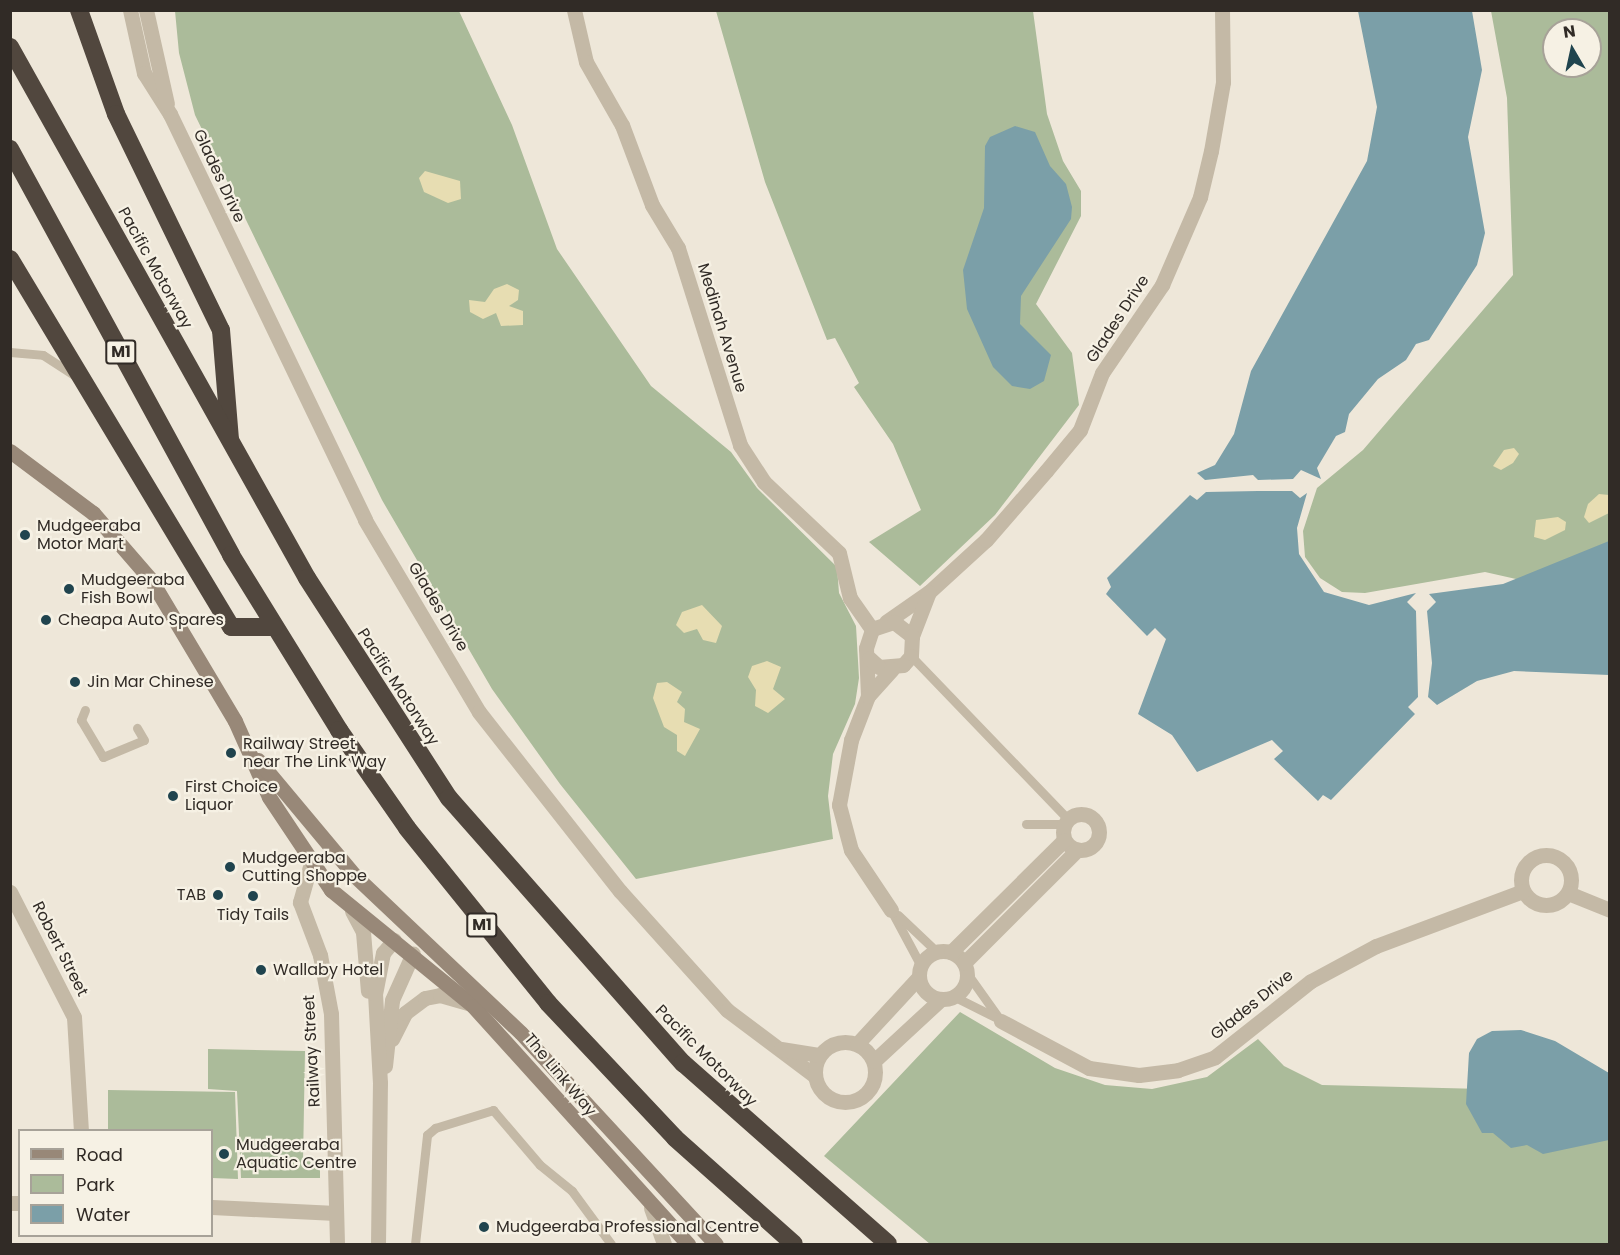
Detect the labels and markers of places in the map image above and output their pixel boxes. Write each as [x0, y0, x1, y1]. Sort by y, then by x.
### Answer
place label: Mudgeeraba Motor Mart [37, 516, 141, 554]
marker: Mudgeeraba Motor Mart [18, 528, 32, 542]
place label: Mudgeeraba Fish Bowl [81, 570, 185, 608]
marker: Mudgeeraba Fish Bowl [62, 582, 76, 596]
place label: Cheapa Auto Spares [58, 610, 224, 630]
marker: Cheapa Auto Spares [39, 613, 53, 627]
place label: Jin Mar Chinese [87, 672, 214, 692]
marker: Jin Mar Chinese [68, 675, 82, 689]
place label: Railway Street near The Link Way [243, 734, 386, 772]
marker: Railway Street near The Link Way [224, 746, 238, 760]
place label: First Choice Liquor [185, 777, 278, 815]
marker: First Choice Liquor [166, 789, 180, 803]
place label: Mudgeeraba Cutting Shoppe [242, 848, 367, 886]
marker: Mudgeeraba Cutting Shoppe [223, 860, 237, 874]
place label: TAB [177, 885, 206, 905]
marker: TAB [211, 888, 225, 902]
marker: Tidy Tails [246, 889, 260, 903]
place label: Tidy Tails [217, 905, 289, 925]
place label: Wallaby Hotel [273, 960, 383, 980]
marker: Wallaby Hotel [254, 963, 268, 977]
place label: Mudgeeraba Aquatic Centre [236, 1135, 357, 1173]
marker: Mudgeeraba Aquatic Centre [217, 1147, 231, 1161]
place label: Mudgeeraba Professional Centre [496, 1217, 759, 1237]
marker: Mudgeeraba Professional Centre [477, 1220, 491, 1234]

